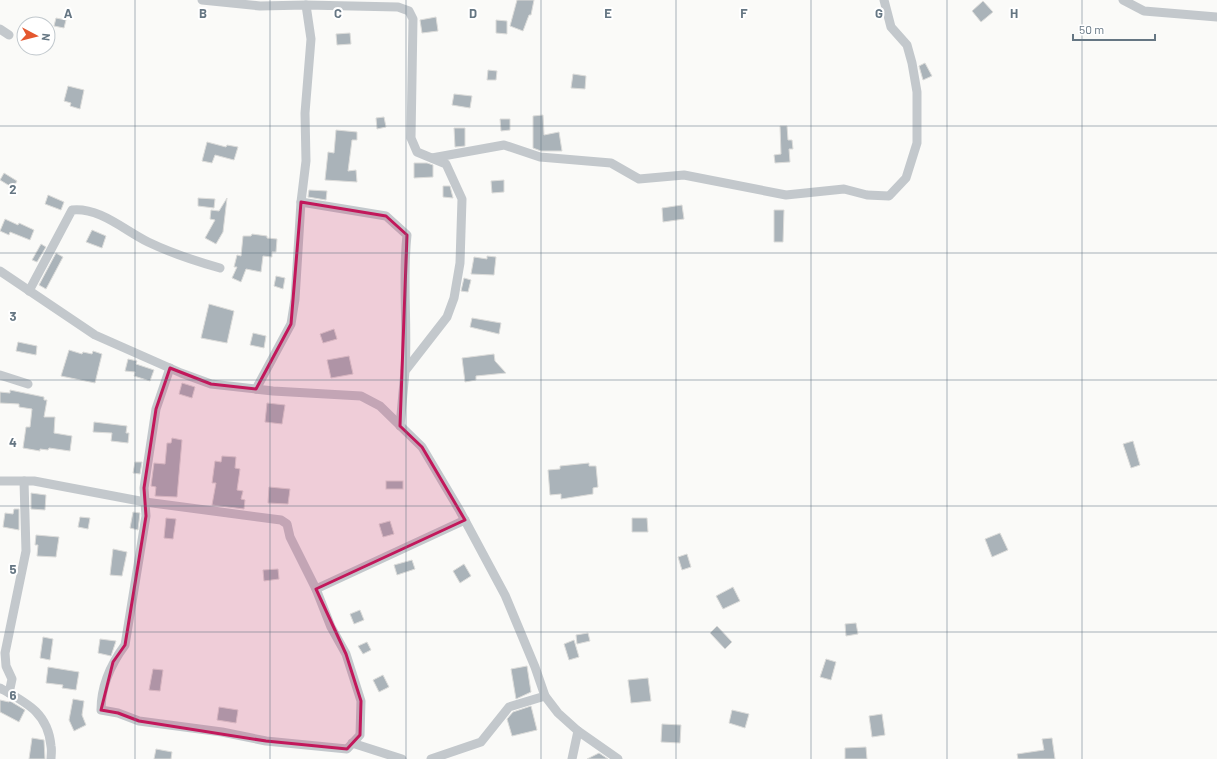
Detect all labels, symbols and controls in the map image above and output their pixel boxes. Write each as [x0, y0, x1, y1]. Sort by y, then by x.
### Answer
text: A [64, 5, 73, 21]
text: B [199, 5, 207, 21]
text: C [334, 5, 342, 21]
text: D [469, 5, 477, 21]
text: E [604, 5, 612, 21]
text: F [740, 5, 748, 21]
text: G [875, 5, 883, 21]
text: H [1010, 5, 1018, 21]
north arrow [16, 16, 56, 56]
scale bar [1073, 16, 1155, 42]
text: 50 m [1079, 22, 1104, 36]
text: N [40, 33, 53, 42]
text: 2 [9, 181, 17, 197]
text: 3 [9, 308, 17, 324]
text: 4 [9, 434, 17, 450]
text: 5 [9, 561, 17, 577]
text: 6 [10, 687, 17, 703]

